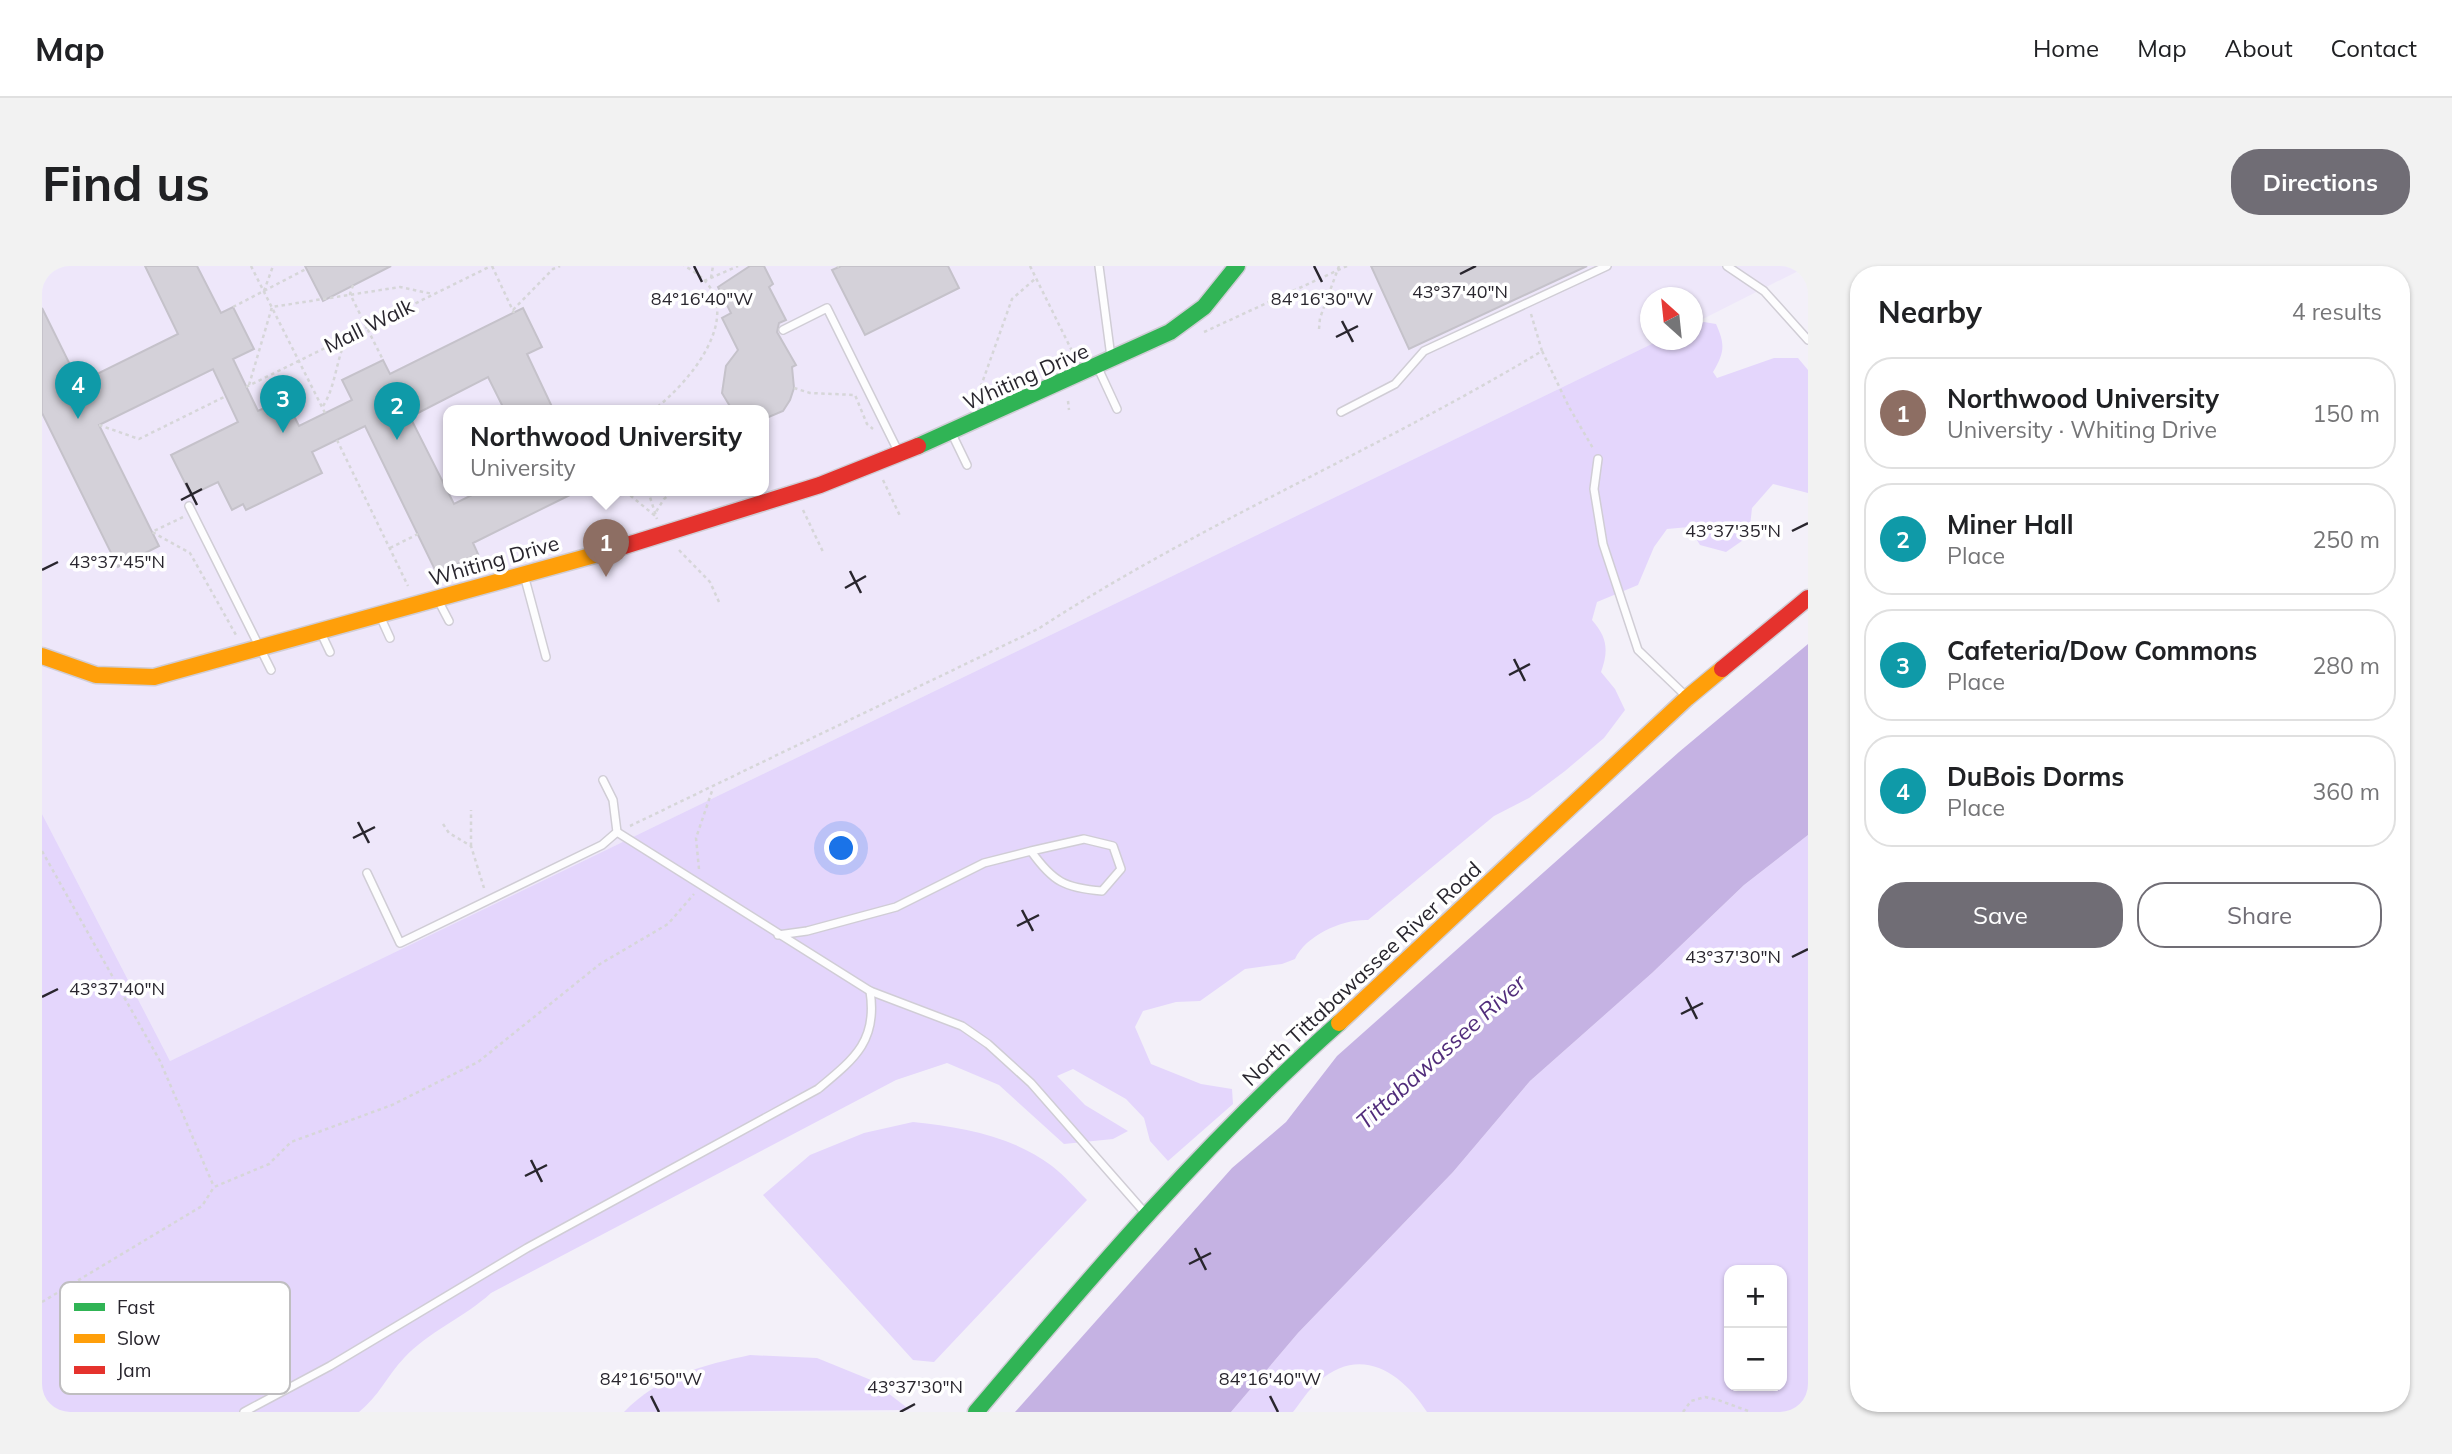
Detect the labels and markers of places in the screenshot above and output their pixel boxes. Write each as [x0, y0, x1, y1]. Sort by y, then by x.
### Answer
pin: 4 [55, 361, 101, 419]
pin: 3 [260, 375, 306, 433]
pin: 2 [374, 382, 420, 440]
pin: 1 [583, 519, 629, 577]

